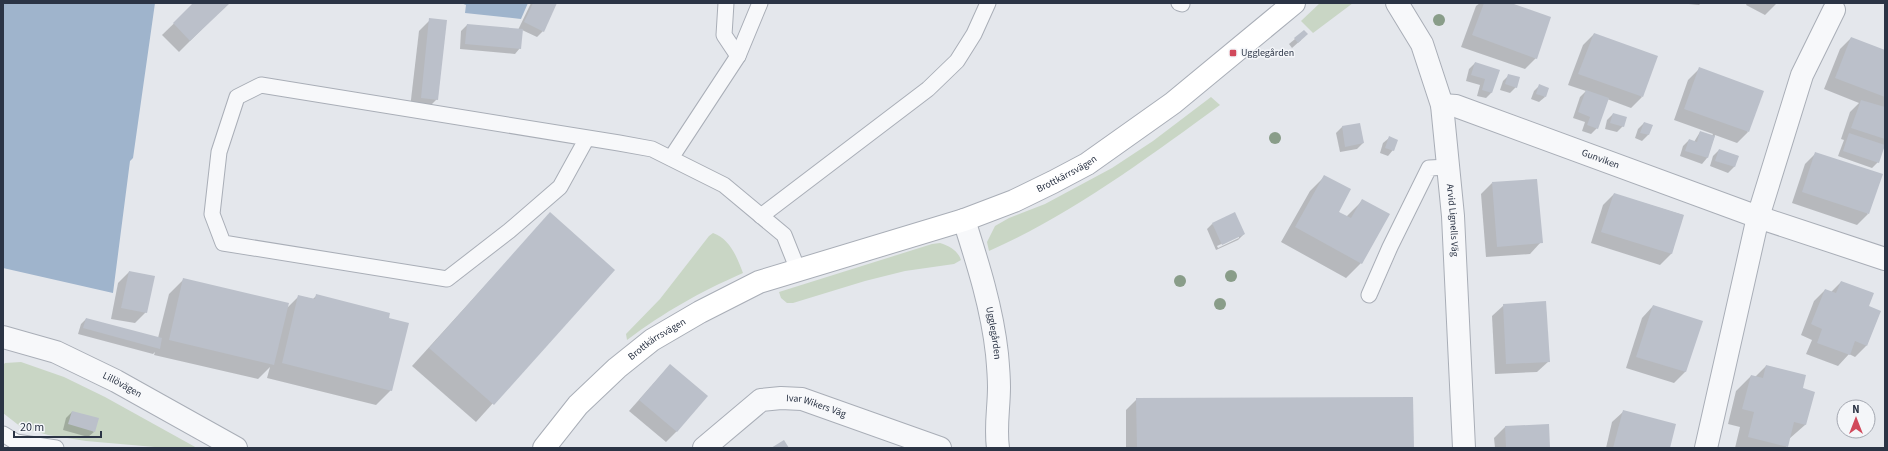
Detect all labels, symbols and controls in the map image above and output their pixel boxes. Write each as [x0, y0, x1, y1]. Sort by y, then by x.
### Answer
place label: Ugglegården [1241, 46, 1294, 60]
marker: Ugglegården [1228, 48, 1238, 58]
street label: Gunviken [1580, 146, 1621, 172]
street label: Brottkärrsvägen [1034, 152, 1100, 196]
street label: Arvid Lignells Väg [1443, 183, 1462, 257]
street label: Ugglegården [982, 305, 1004, 360]
street label: Brottkärrsvägen [625, 315, 688, 364]
street label: Lillövägen [100, 369, 144, 401]
street label: Ivar Wikers Väg [786, 391, 848, 421]
north arrow [1836, 399, 1876, 439]
text: N [1852, 402, 1860, 417]
scale bar [14, 413, 101, 439]
text: 20 m [20, 419, 44, 436]

